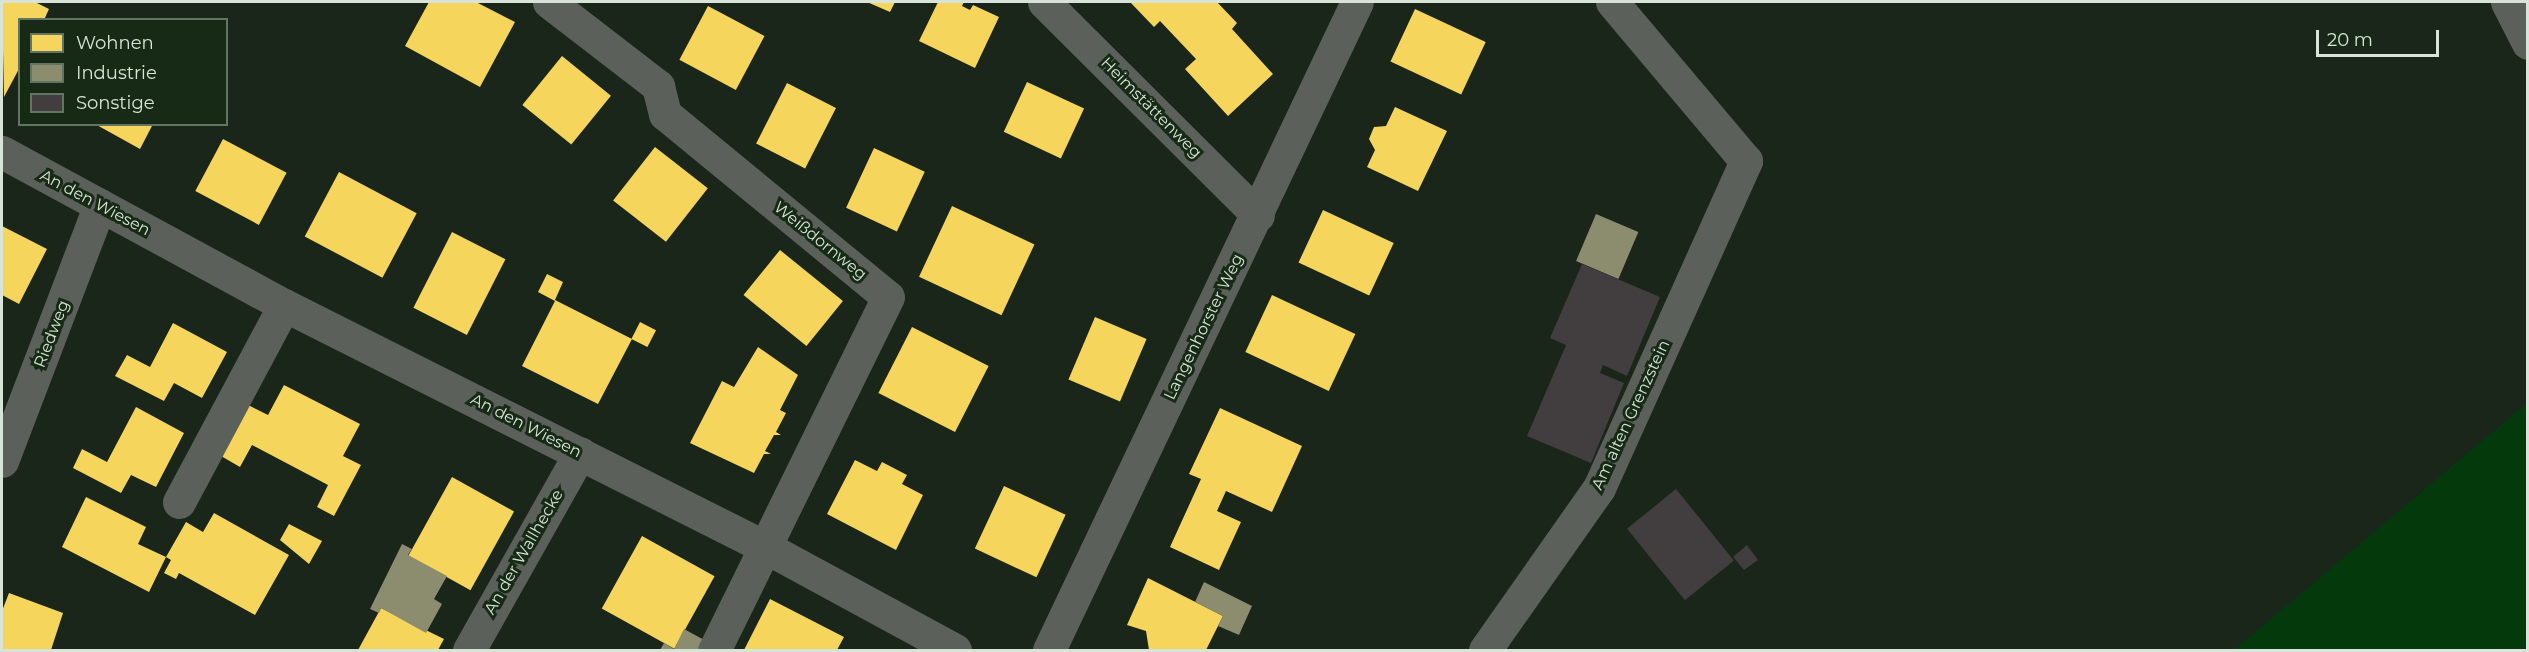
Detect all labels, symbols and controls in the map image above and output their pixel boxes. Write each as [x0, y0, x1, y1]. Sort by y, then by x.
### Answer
legend [18, 18, 228, 126]
scale bar [2319, 18, 2442, 56]
text: 20 m [2327, 29, 2373, 51]
text: Wohnen [76, 32, 154, 54]
street label: Heimstättenweg [1097, 54, 1205, 162]
text: Industrie [76, 62, 157, 84]
text: Sonstige [76, 92, 155, 114]
street label: An den Wiesen [37, 166, 153, 240]
street label: Weißdornweg [770, 198, 870, 284]
street label: Langenhorster Weg [1160, 251, 1248, 403]
street label: Riedweg [30, 297, 74, 371]
street label: Am alten Grenzstein [1588, 337, 1674, 493]
street label: An den Wiesen [467, 390, 585, 462]
street label: An der Wallhecke [480, 486, 568, 618]

